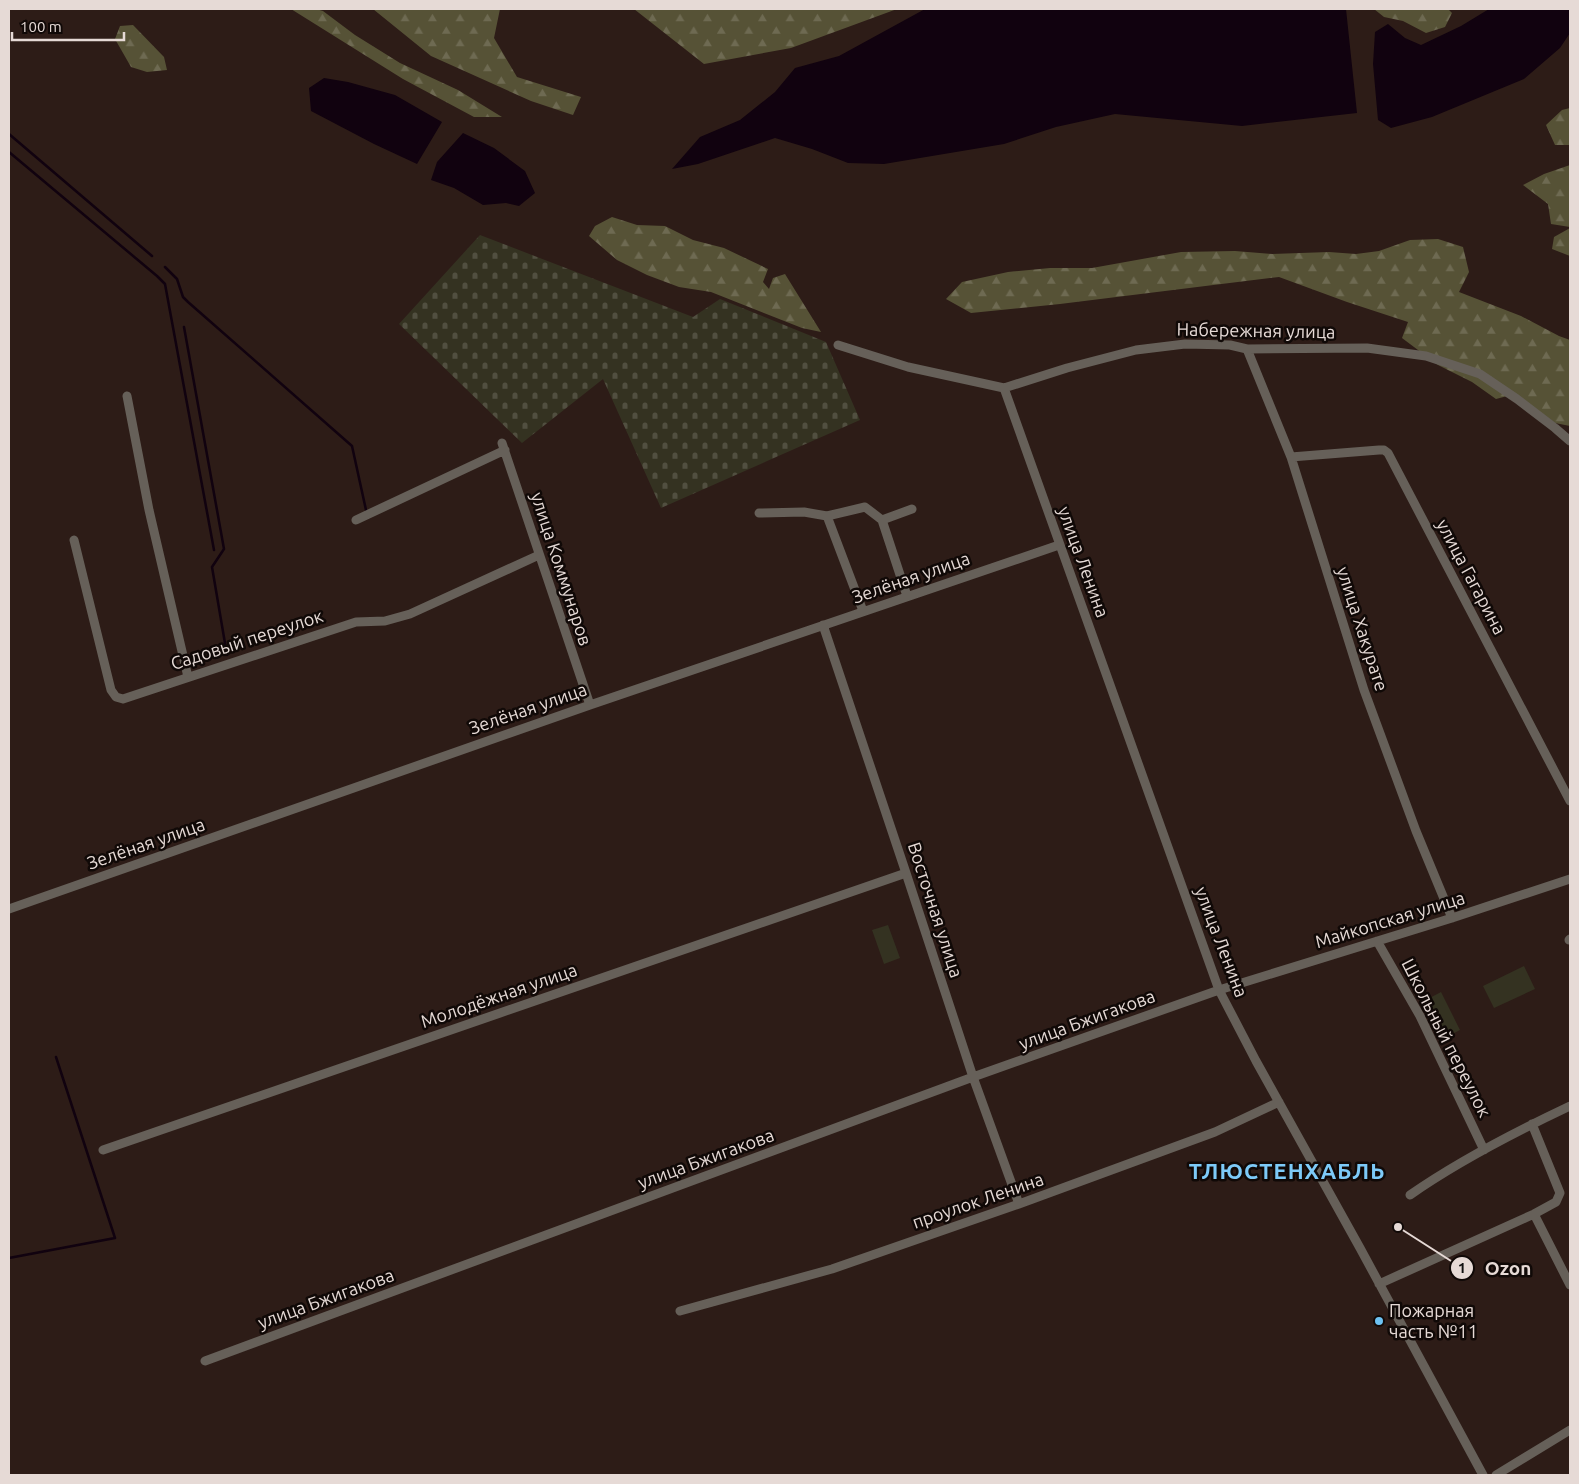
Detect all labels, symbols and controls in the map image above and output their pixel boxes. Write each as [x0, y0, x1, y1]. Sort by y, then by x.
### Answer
scale bar [12, 10, 125, 42]
text: 100 m [20, 18, 62, 35]
street label: Набережная улица [1176, 319, 1336, 341]
street label: улица Коммунаров [528, 489, 596, 648]
street label: улица Ленина [1055, 503, 1113, 620]
street label: улица Гагарина [1433, 516, 1511, 638]
street label: Зелёная улица [849, 548, 972, 607]
street label: улица Хакурате [1333, 564, 1392, 693]
street label: Садовый переулок [168, 605, 325, 673]
street label: Зелёная улица [466, 679, 589, 738]
street label: Зелёная улица [84, 814, 207, 873]
street label: Восточная улица [905, 839, 967, 980]
street label: улица Ленина [1192, 884, 1252, 1000]
street label: Майкопская улица [1313, 887, 1467, 951]
street label: Школьный переулок [1398, 955, 1496, 1120]
street label: Молодёжная улица [418, 959, 579, 1031]
street label: улица Бжигакова [1016, 985, 1157, 1053]
street label: улица Бжигакова [635, 1124, 776, 1192]
district label: ТЛЮСТЕНХАБЛЬ [1189, 1158, 1385, 1183]
street label: проулок Ленина [909, 1168, 1046, 1232]
callout: Ozon [1450, 1251, 1541, 1285]
text: Ozon [1485, 1257, 1531, 1279]
text: 1 [1458, 1259, 1466, 1276]
street label: улица Бжигакова [255, 1264, 396, 1332]
place label: Пожарная часть №11 [1389, 1300, 1478, 1341]
marker: Пожарная часть №11 [1373, 1315, 1385, 1327]

